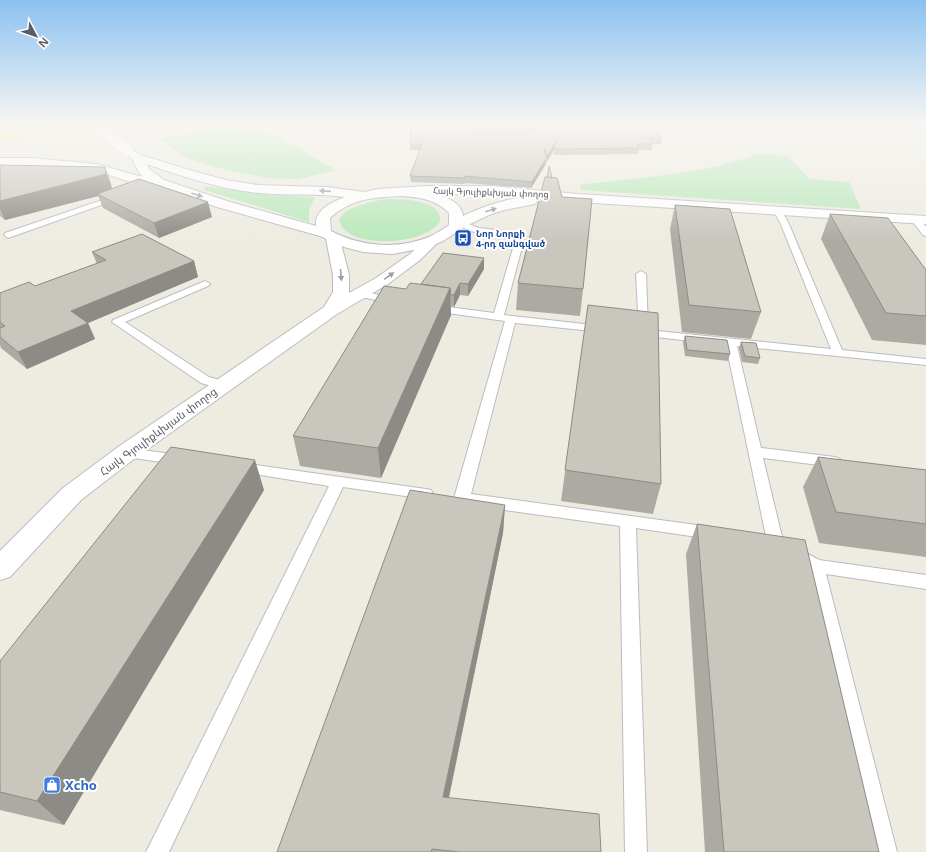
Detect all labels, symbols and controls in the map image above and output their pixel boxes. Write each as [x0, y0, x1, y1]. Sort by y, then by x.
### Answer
north arrow [16, 16, 56, 56]
text: N [35, 35, 53, 51]
street label: Հայկ Գյուլիքևխյան փողոց [433, 183, 549, 201]
one-way arrow [319, 188, 331, 195]
one-way arrow [192, 192, 204, 198]
one-way arrow [485, 207, 497, 213]
place label: Նոր Նորքի 4-րդ զանգված [476, 227, 546, 250]
bus stop icon: Նոր Նորքի 4-րդ զանգված [453, 228, 473, 248]
one-way arrow [337, 269, 344, 281]
one-way arrow [383, 272, 394, 280]
street label: Հայկ Գյուլիքևխյան փողոց [96, 383, 220, 479]
shop icon: Xcho [42, 775, 62, 795]
place label: Xcho [65, 776, 97, 794]

